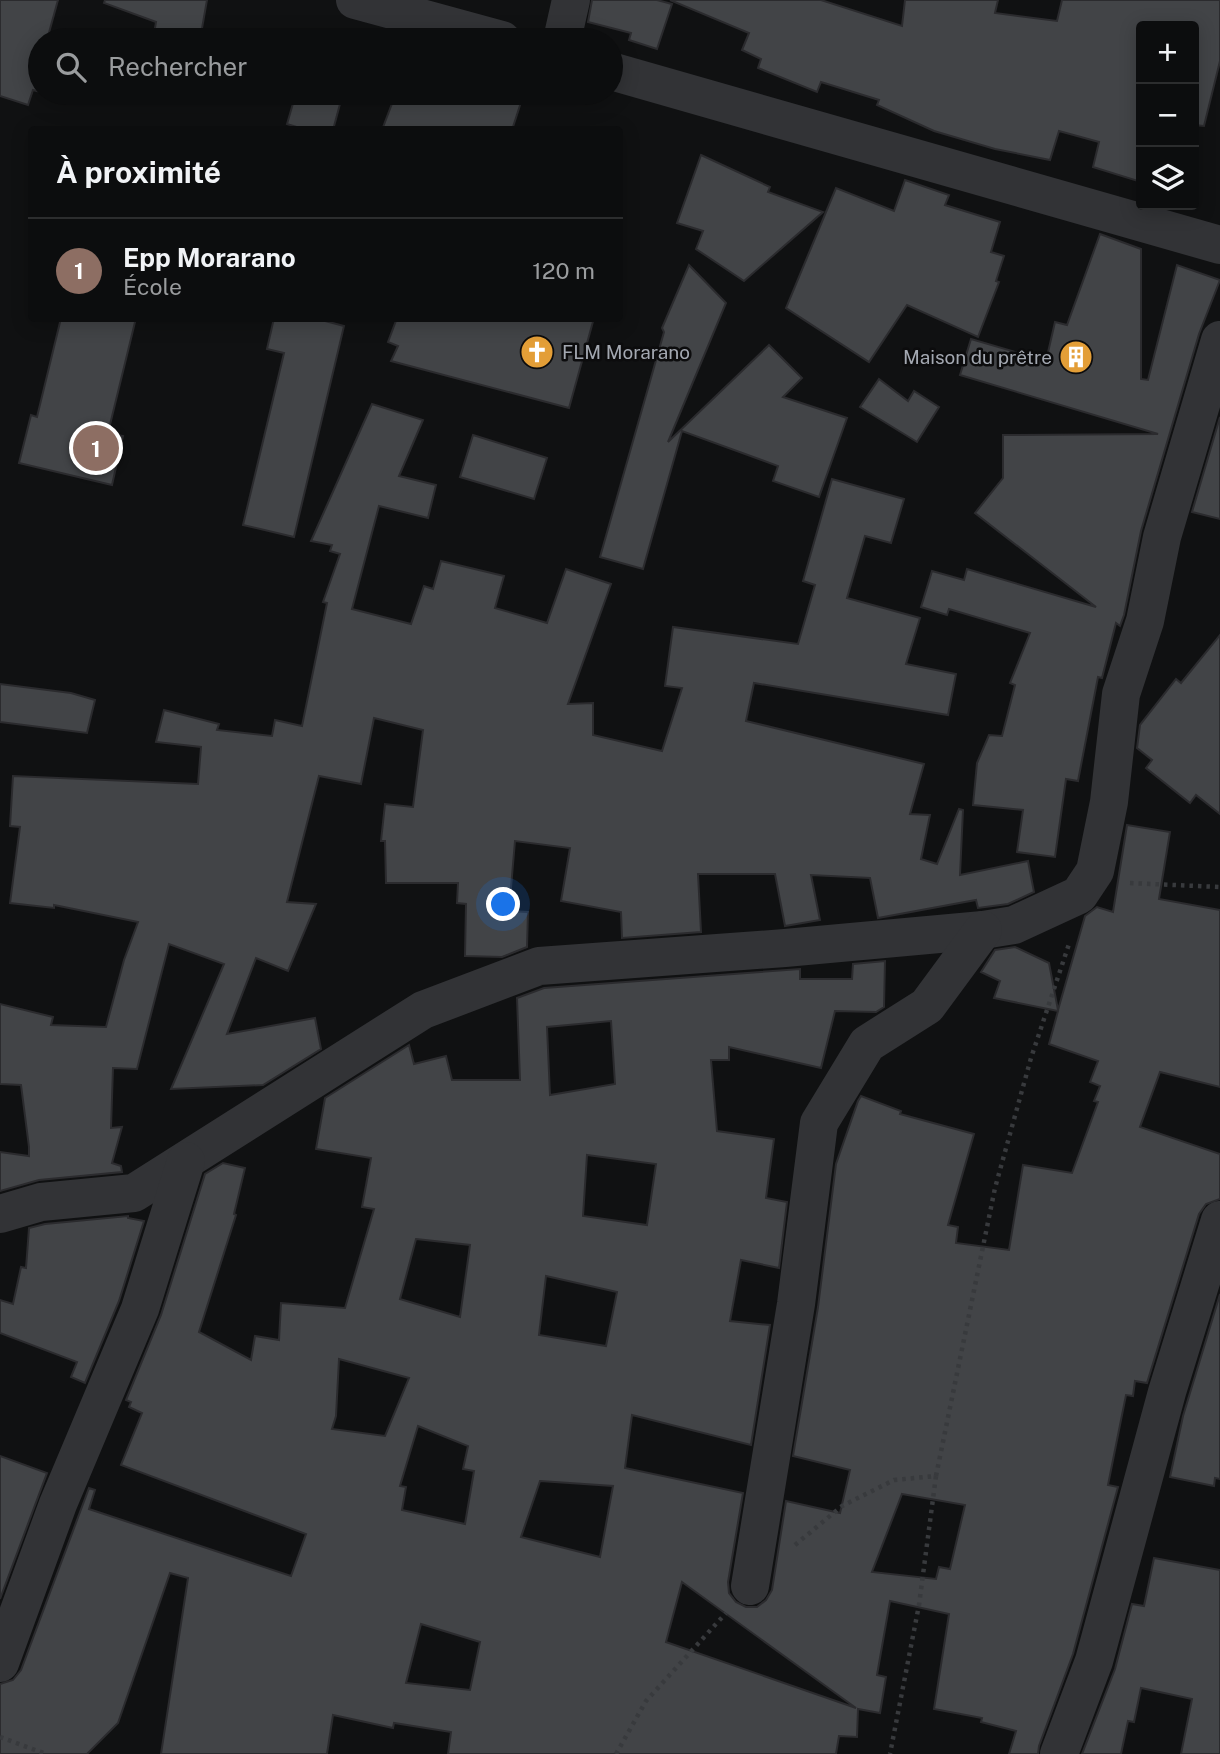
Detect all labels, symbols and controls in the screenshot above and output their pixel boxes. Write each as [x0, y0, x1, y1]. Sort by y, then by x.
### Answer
map controls [1136, 21, 1199, 210]
button: + [1136, 21, 1199, 84]
search box [28, 28, 623, 105]
icon: search [52, 48, 90, 86]
text: Rechercher [108, 51, 247, 82]
button: − [1136, 84, 1199, 147]
button: layers [1136, 147, 1199, 210]
text: À proximité [56, 154, 221, 190]
text: Epp Morarano [123, 242, 296, 273]
text: 1 [74, 257, 84, 284]
text: 120 m [532, 257, 595, 284]
text: École [123, 273, 182, 300]
church icon: FLM Morarano [518, 333, 556, 371]
building icon: Maison du prêtre [1057, 338, 1095, 376]
place label: FLM Morarano [562, 341, 690, 363]
place label: Maison du prêtre [903, 346, 1052, 368]
pin: 1 [73, 422, 119, 474]
your location [486, 887, 520, 921]

